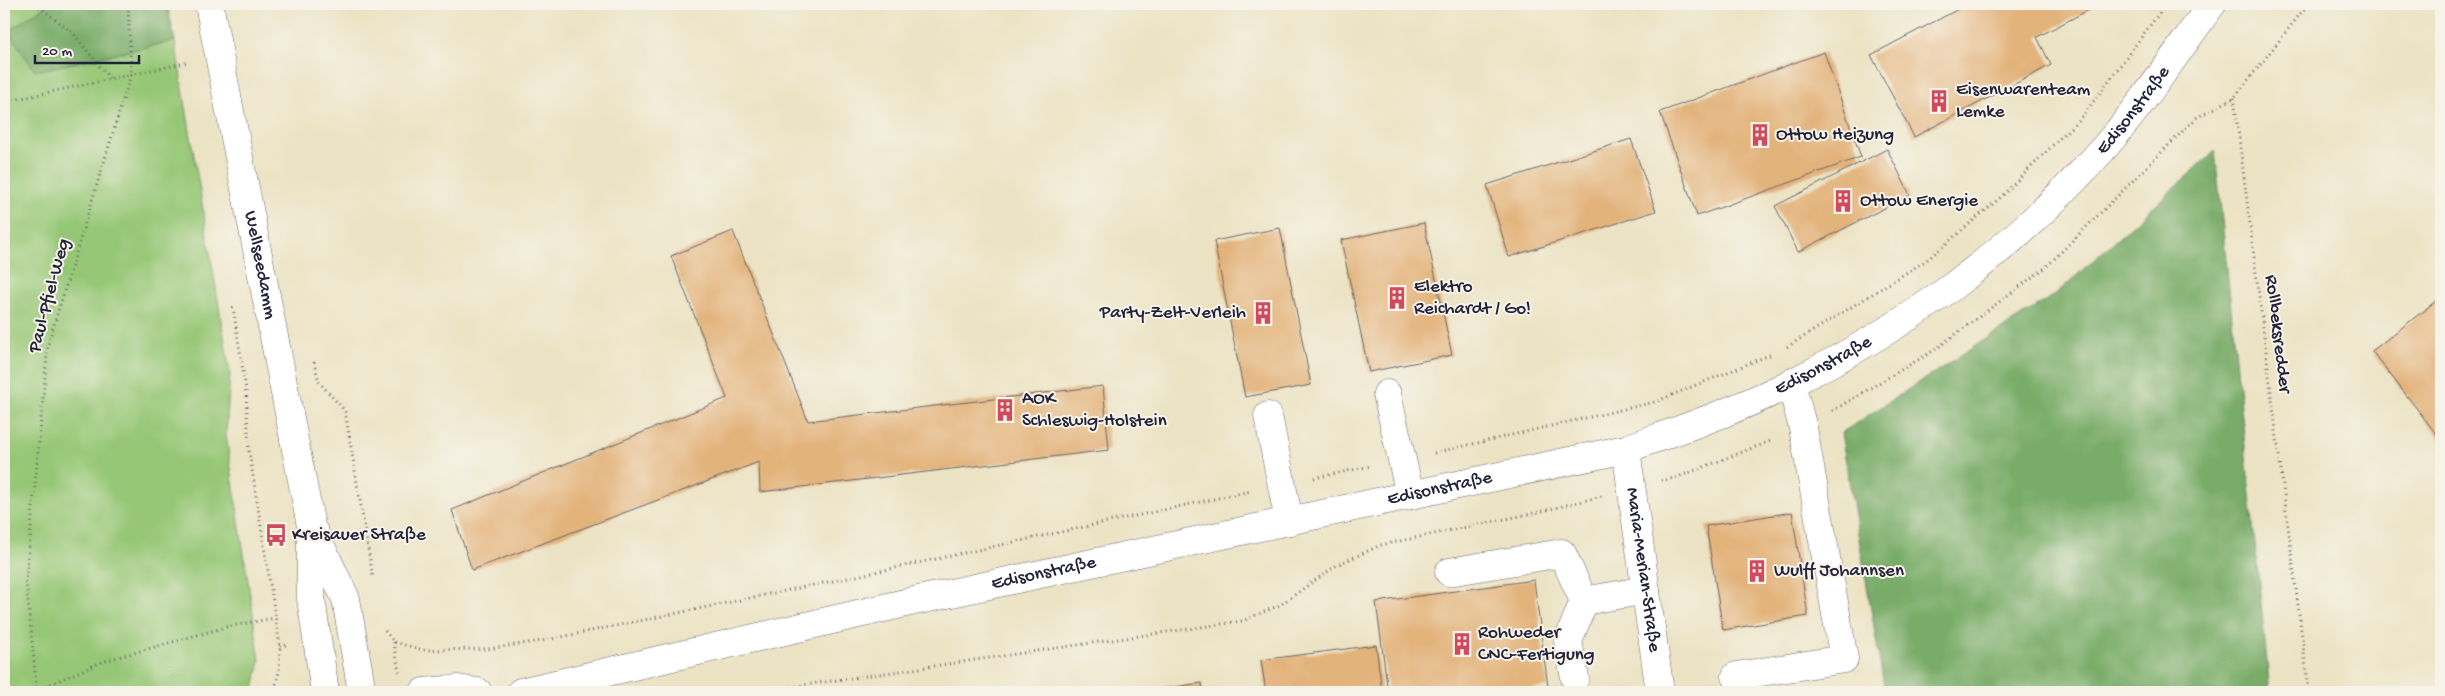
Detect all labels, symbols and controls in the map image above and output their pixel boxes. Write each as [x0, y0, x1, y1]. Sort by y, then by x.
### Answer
scale bar [35, 32, 139, 64]
text: 20 m [42, 43, 72, 61]
street label: Edisonstraße [2092, 61, 2175, 160]
place label: Eisenwarenteam Lemke [1956, 79, 2091, 124]
building icon: Eisenwarenteam Lemke [1926, 88, 1952, 114]
building icon: Ottow Heizung [1747, 122, 1773, 148]
place label: Ottow Heizung [1776, 124, 1894, 147]
building icon: Ottow Energie [1830, 188, 1856, 214]
place label: Ottow Energie [1860, 190, 1978, 213]
street label: Wellseedamm [238, 209, 282, 322]
street label: Paul-Pfiel-Weg [23, 236, 76, 357]
street label: Rollbeksredder [2258, 274, 2296, 397]
place label: Elektro Reichardt / Go! [1414, 276, 1531, 321]
building icon: Elektro Reichardt / Go! [1384, 285, 1410, 311]
building icon: Party-Zelt-Verleih [1250, 300, 1276, 326]
place label: Party-Zelt-Verleih [1099, 302, 1246, 325]
street label: Edisonstraße [1771, 330, 1876, 401]
place label: AOK Schleswig-Holstein [1022, 388, 1167, 433]
building icon: AOK Schleswig-Holstein [992, 397, 1018, 423]
street label: Edisonstraße [1385, 466, 1494, 511]
street label: Maria-Merian-Straße [1620, 486, 1666, 654]
bus stop icon: Kreisauer Straße [263, 522, 289, 548]
place label: Kreisauer Straße [292, 524, 426, 547]
street label: Edisonstraße [989, 551, 1098, 596]
building icon: Wulff Johannsen [1744, 558, 1770, 584]
place label: Wulff Johannsen [1774, 560, 1904, 583]
place label: Rohweder CNC-Fertigung [1478, 622, 1595, 667]
building icon: Rohweder CNC-Fertigung [1449, 631, 1475, 657]

